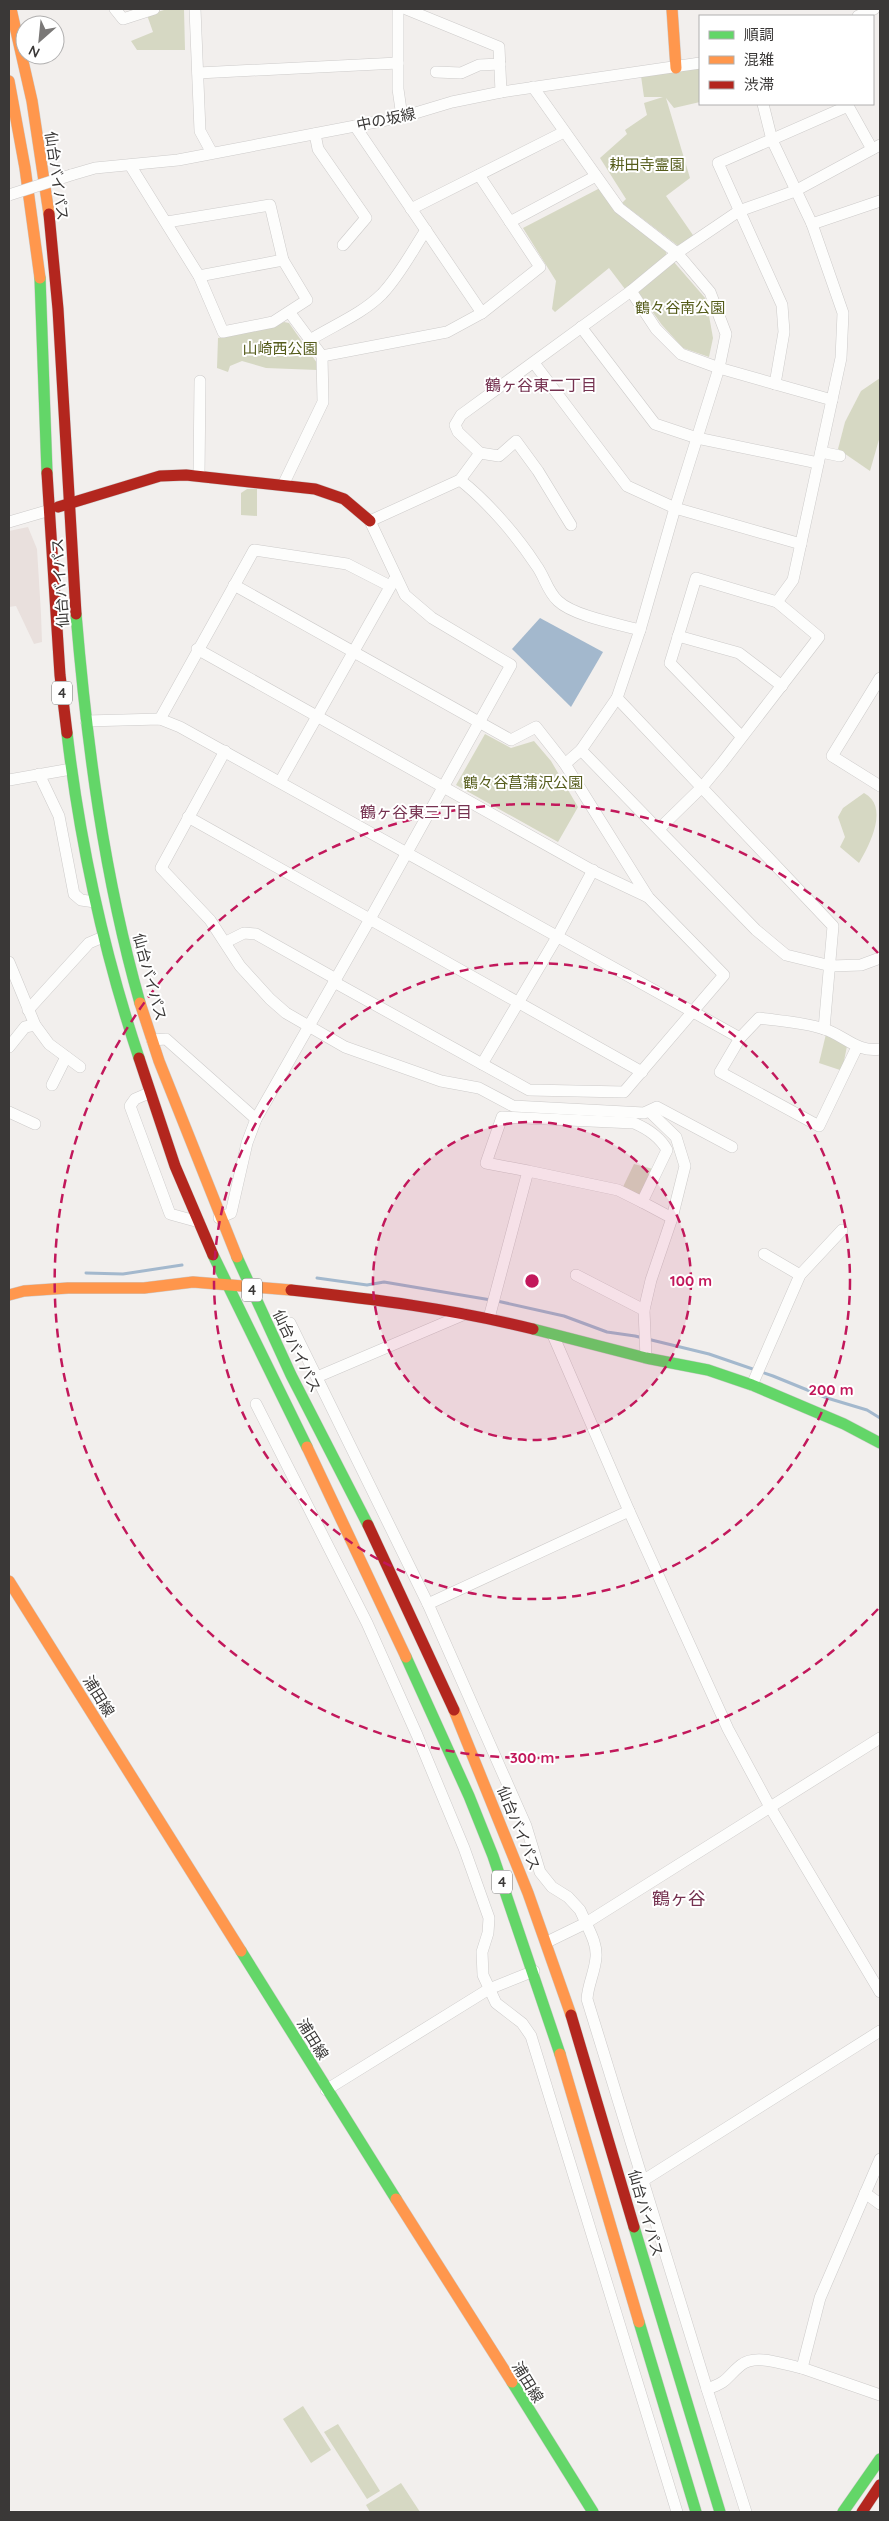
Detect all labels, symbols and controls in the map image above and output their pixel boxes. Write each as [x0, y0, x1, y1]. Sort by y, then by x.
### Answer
north arrow [15, 15, 65, 65]
legend [699, 15, 874, 105]
text: 順調 [744, 25, 774, 44]
text: N [25, 41, 43, 62]
text: 混雑 [744, 50, 774, 69]
text: 渋滞 [744, 75, 774, 94]
street label: 中の坂線 [355, 103, 417, 135]
street label: 仙台バイパス [41, 130, 73, 222]
park label: 耕田寺霊園 [609, 155, 685, 174]
park label: 鶴々谷南公園 [635, 298, 725, 317]
park label: 山崎西公園 [242, 339, 318, 358]
district label: 鶴ヶ谷東二丁目 [485, 375, 597, 395]
street label: 仙台バイパス [47, 538, 73, 628]
road number: 4 [52, 681, 72, 704]
park label: 鶴々谷菖蒲沢公園 [463, 773, 583, 792]
district label: 鶴ヶ谷東三丁目 [360, 802, 472, 822]
street label: 仙台バイパス [129, 931, 171, 1023]
text: 100 m [670, 1271, 712, 1290]
centre of rings [523, 1272, 541, 1290]
road number: 4 [242, 1278, 262, 1302]
street label: 仙台バイパス [269, 1307, 325, 1395]
text: 200 m [809, 1380, 854, 1399]
street label: 浦田線 [79, 1672, 119, 1720]
text: 300 m [510, 1748, 554, 1767]
street label: 仙台バイパス [493, 1783, 545, 1873]
road number: 4 [492, 1870, 512, 1894]
district label: 鶴ヶ谷 [652, 1887, 706, 1910]
street label: 浦田線 [293, 2015, 333, 2063]
street label: 仙台バイパス [625, 2167, 667, 2259]
street label: 浦田線 [508, 2358, 548, 2406]

